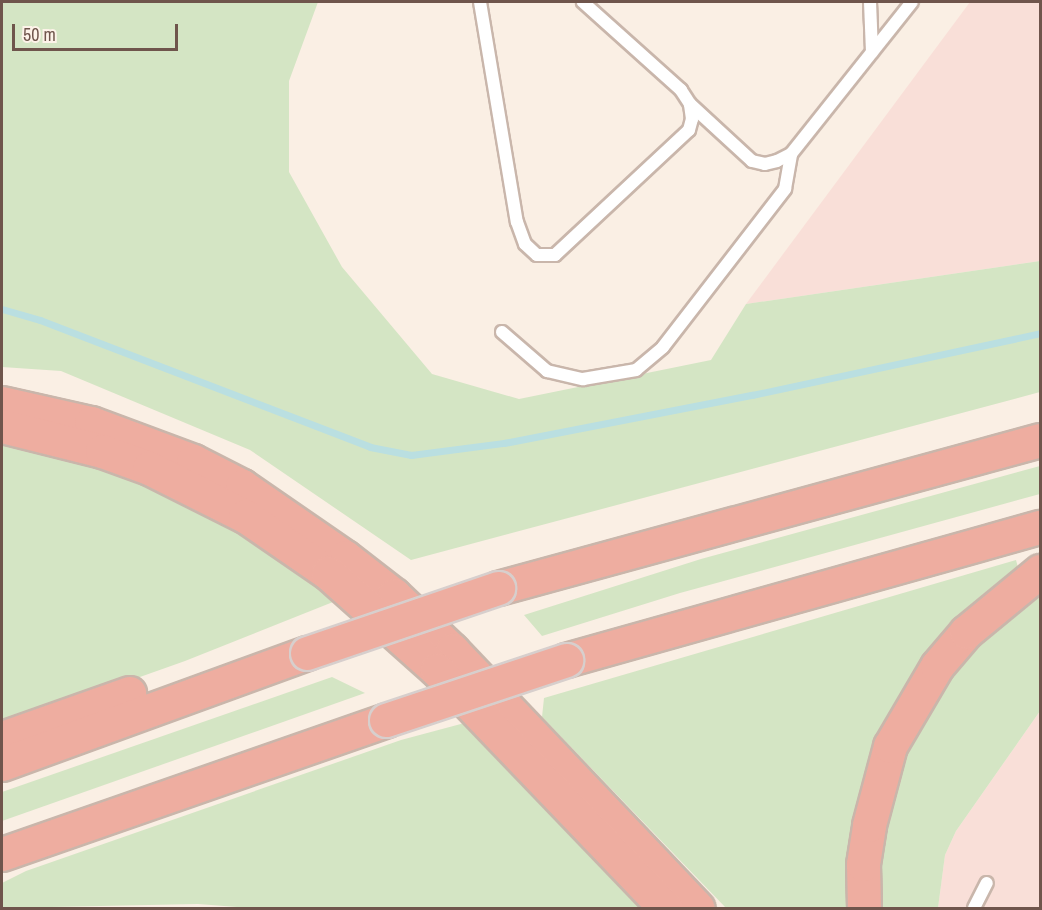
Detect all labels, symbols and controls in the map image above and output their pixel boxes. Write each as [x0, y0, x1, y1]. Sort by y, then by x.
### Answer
scale bar [15, 12, 182, 50]
text: 50 m [23, 22, 56, 47]

